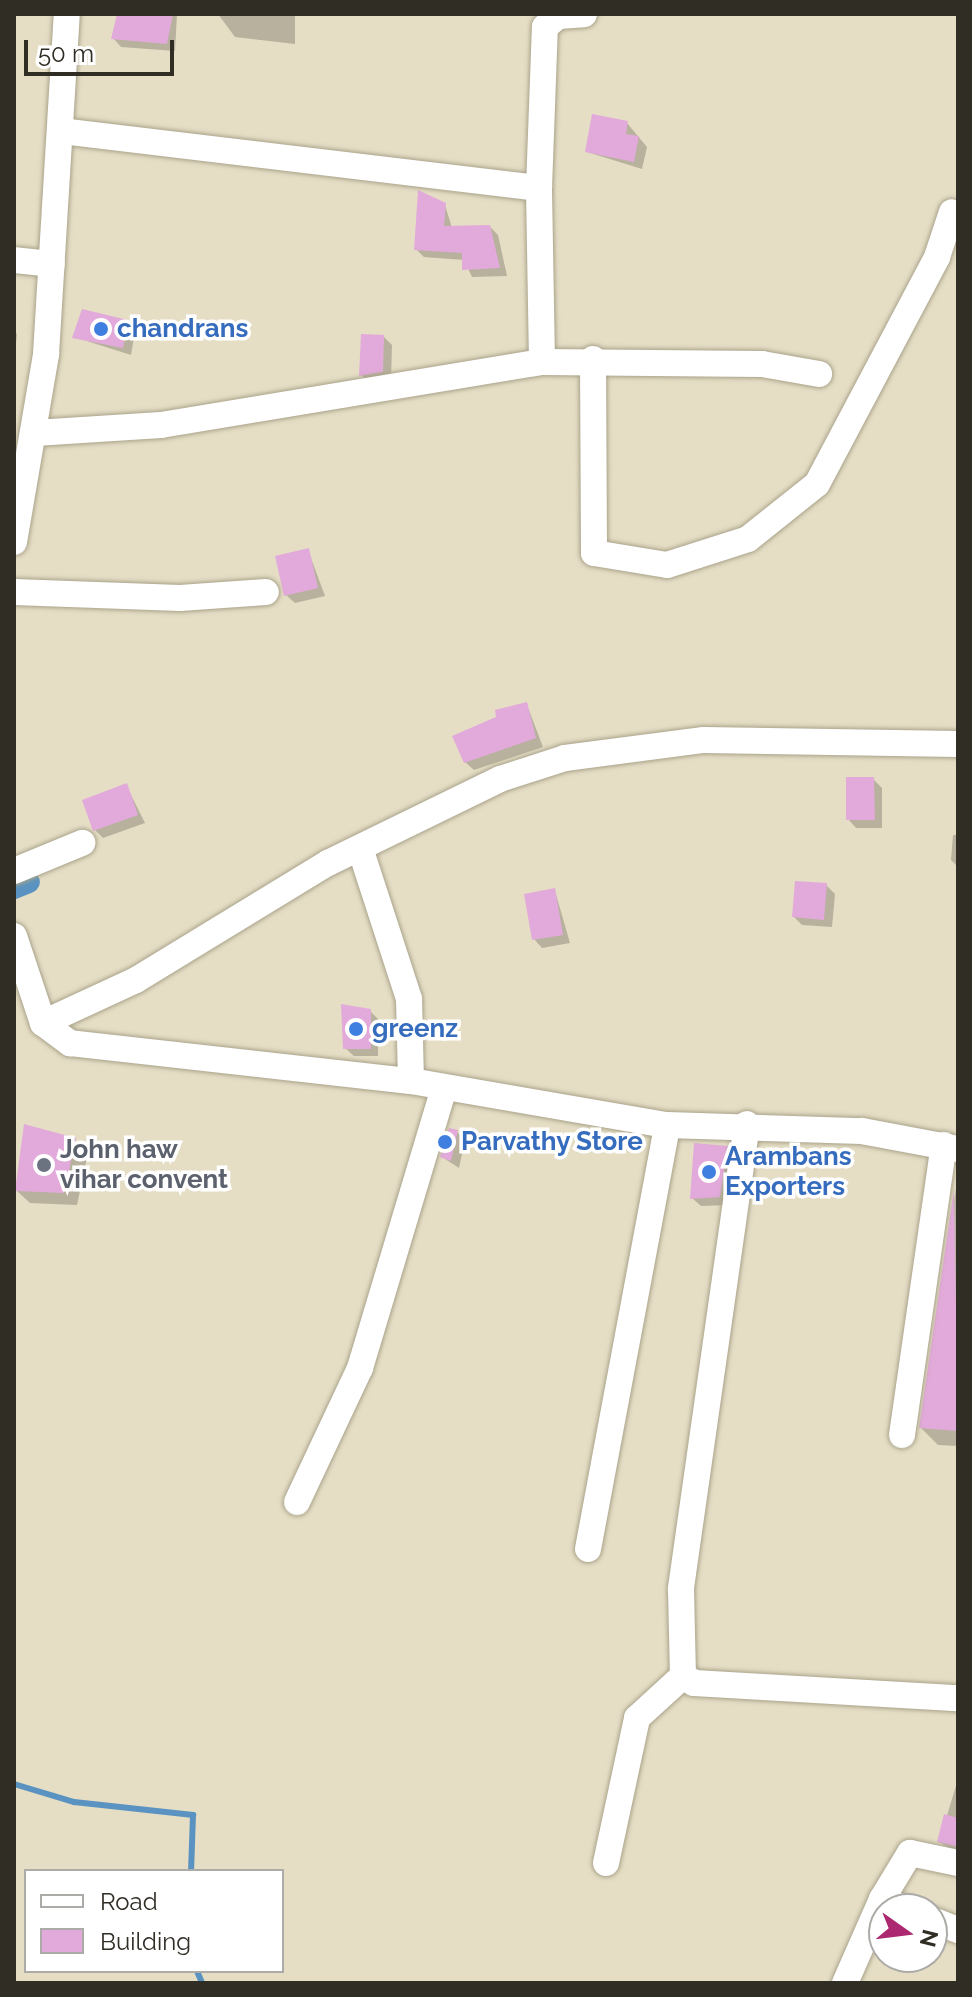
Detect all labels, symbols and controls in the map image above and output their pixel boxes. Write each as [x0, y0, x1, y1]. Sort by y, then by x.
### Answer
scale bar [28, 24, 178, 74]
text: 50 m [38, 39, 94, 68]
place label: chandrans [117, 313, 248, 345]
marker: chandrans [92, 320, 110, 338]
place label: greenz [372, 1013, 458, 1045]
marker: greenz [347, 1020, 365, 1038]
place label: Parvathy Store [461, 1126, 643, 1158]
marker: Parvathy Store [436, 1133, 454, 1151]
place label: John haw vihar convent [60, 1134, 229, 1196]
place label: Arambans Exporters [725, 1141, 852, 1202]
marker: John haw vihar convent [35, 1156, 53, 1174]
marker: Arambans Exporters [700, 1163, 718, 1181]
legend [24, 1869, 284, 1973]
text: Road [100, 1887, 158, 1916]
north arrow [868, 1893, 948, 1973]
text: Building [100, 1927, 191, 1956]
text: N [915, 1927, 944, 1950]

